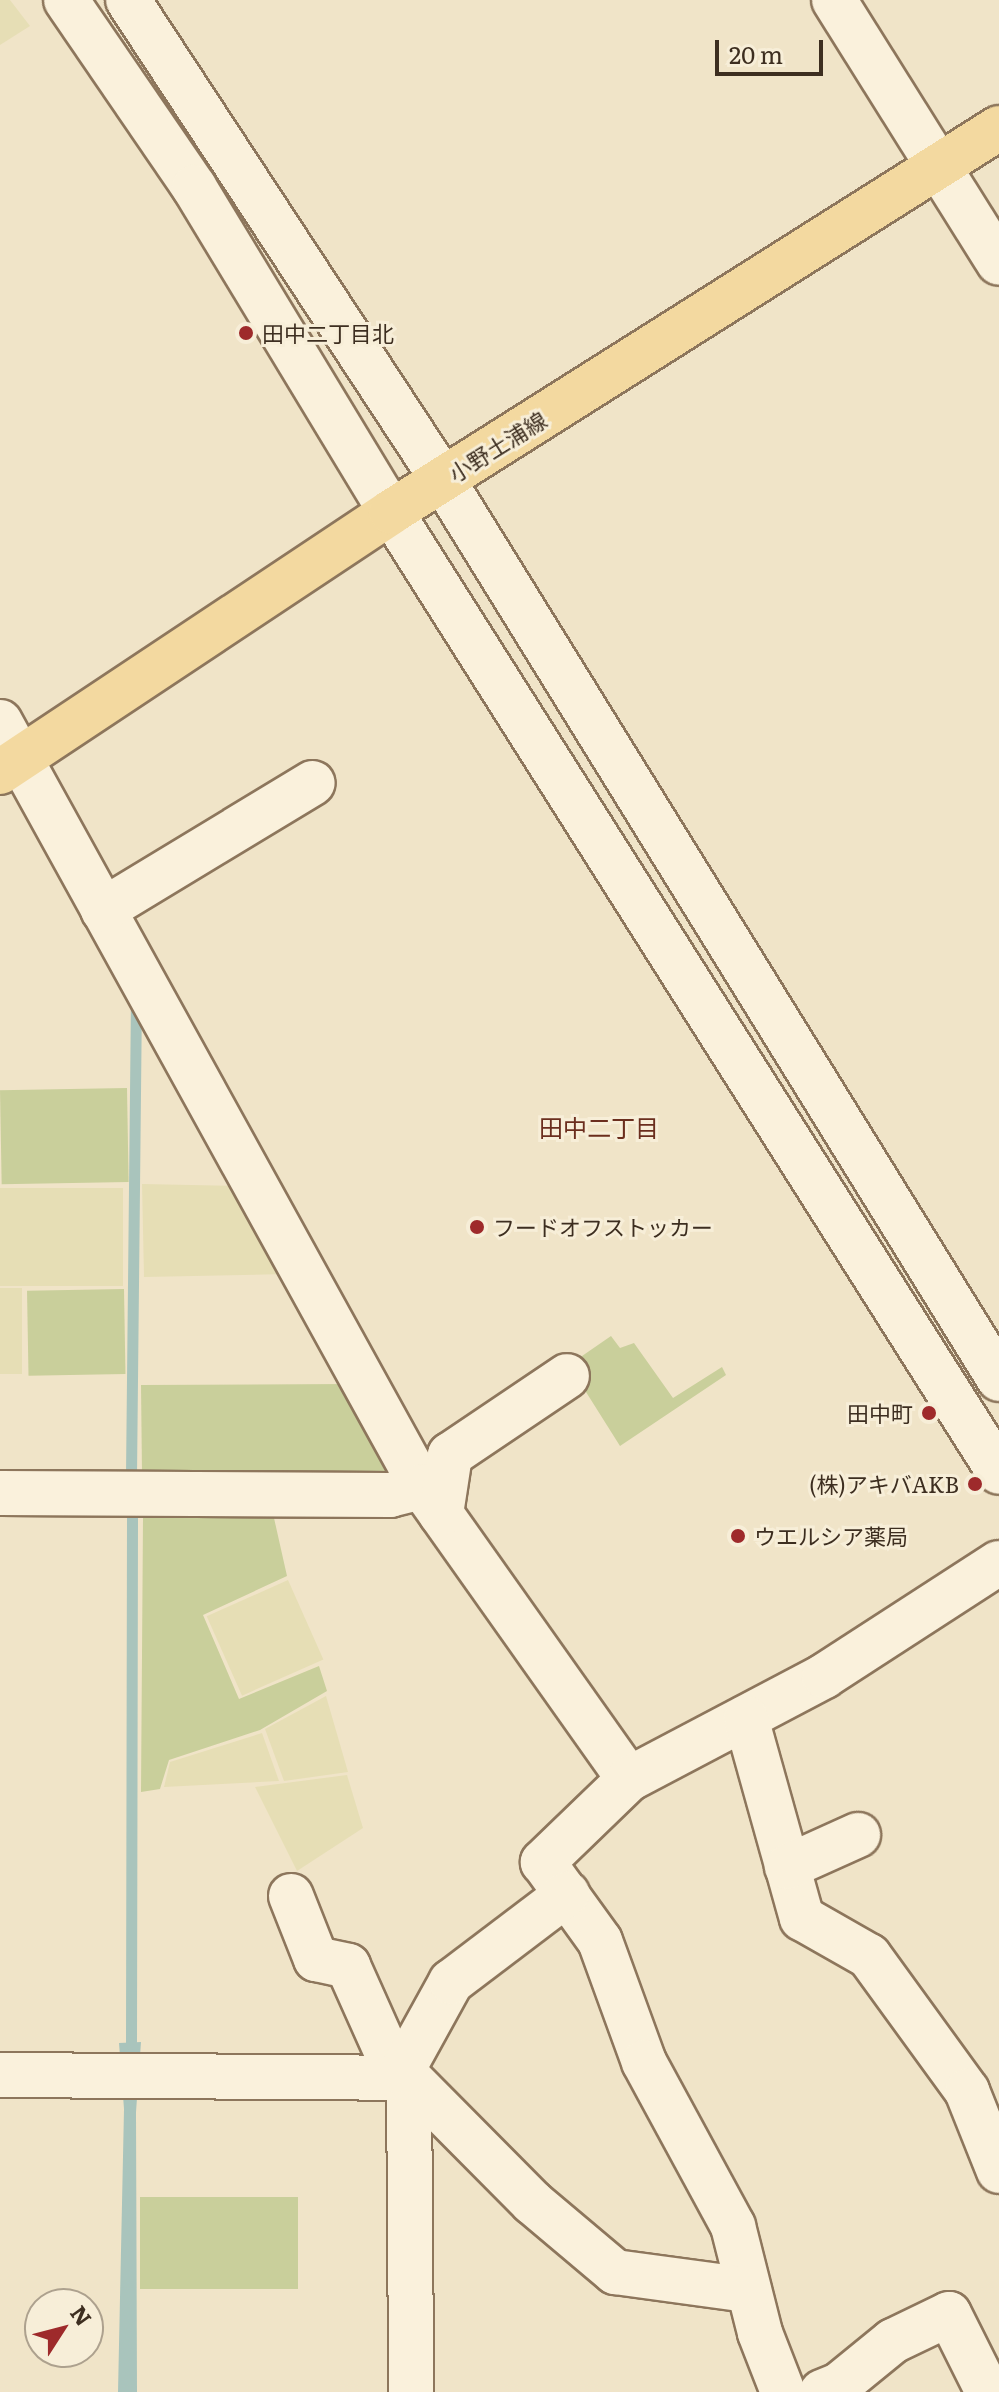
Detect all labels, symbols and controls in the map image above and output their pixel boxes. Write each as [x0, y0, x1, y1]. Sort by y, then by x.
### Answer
scale bar [719, 24, 827, 74]
text: 20 m [729, 36, 783, 71]
place label: 田中二丁目北 [262, 320, 394, 346]
marker: 田中二丁目北 [237, 324, 255, 342]
street label: 小野土浦線 [443, 406, 551, 486]
district label: 田中二丁目 [539, 1113, 659, 1141]
place label: フードオフストッカー [493, 1214, 713, 1240]
marker: フードオフストッカー [468, 1218, 486, 1236]
place label: 田中町 [847, 1400, 913, 1426]
marker: 田中町 [920, 1404, 938, 1422]
place label: (株)アキバAKB [809, 1471, 959, 1497]
marker: (株)アキバAKB [966, 1475, 984, 1493]
place label: ウエルシア薬局 [754, 1523, 908, 1549]
marker: ウエルシア薬局 [729, 1527, 747, 1545]
north arrow [24, 2288, 104, 2368]
text: N [63, 2298, 101, 2332]

